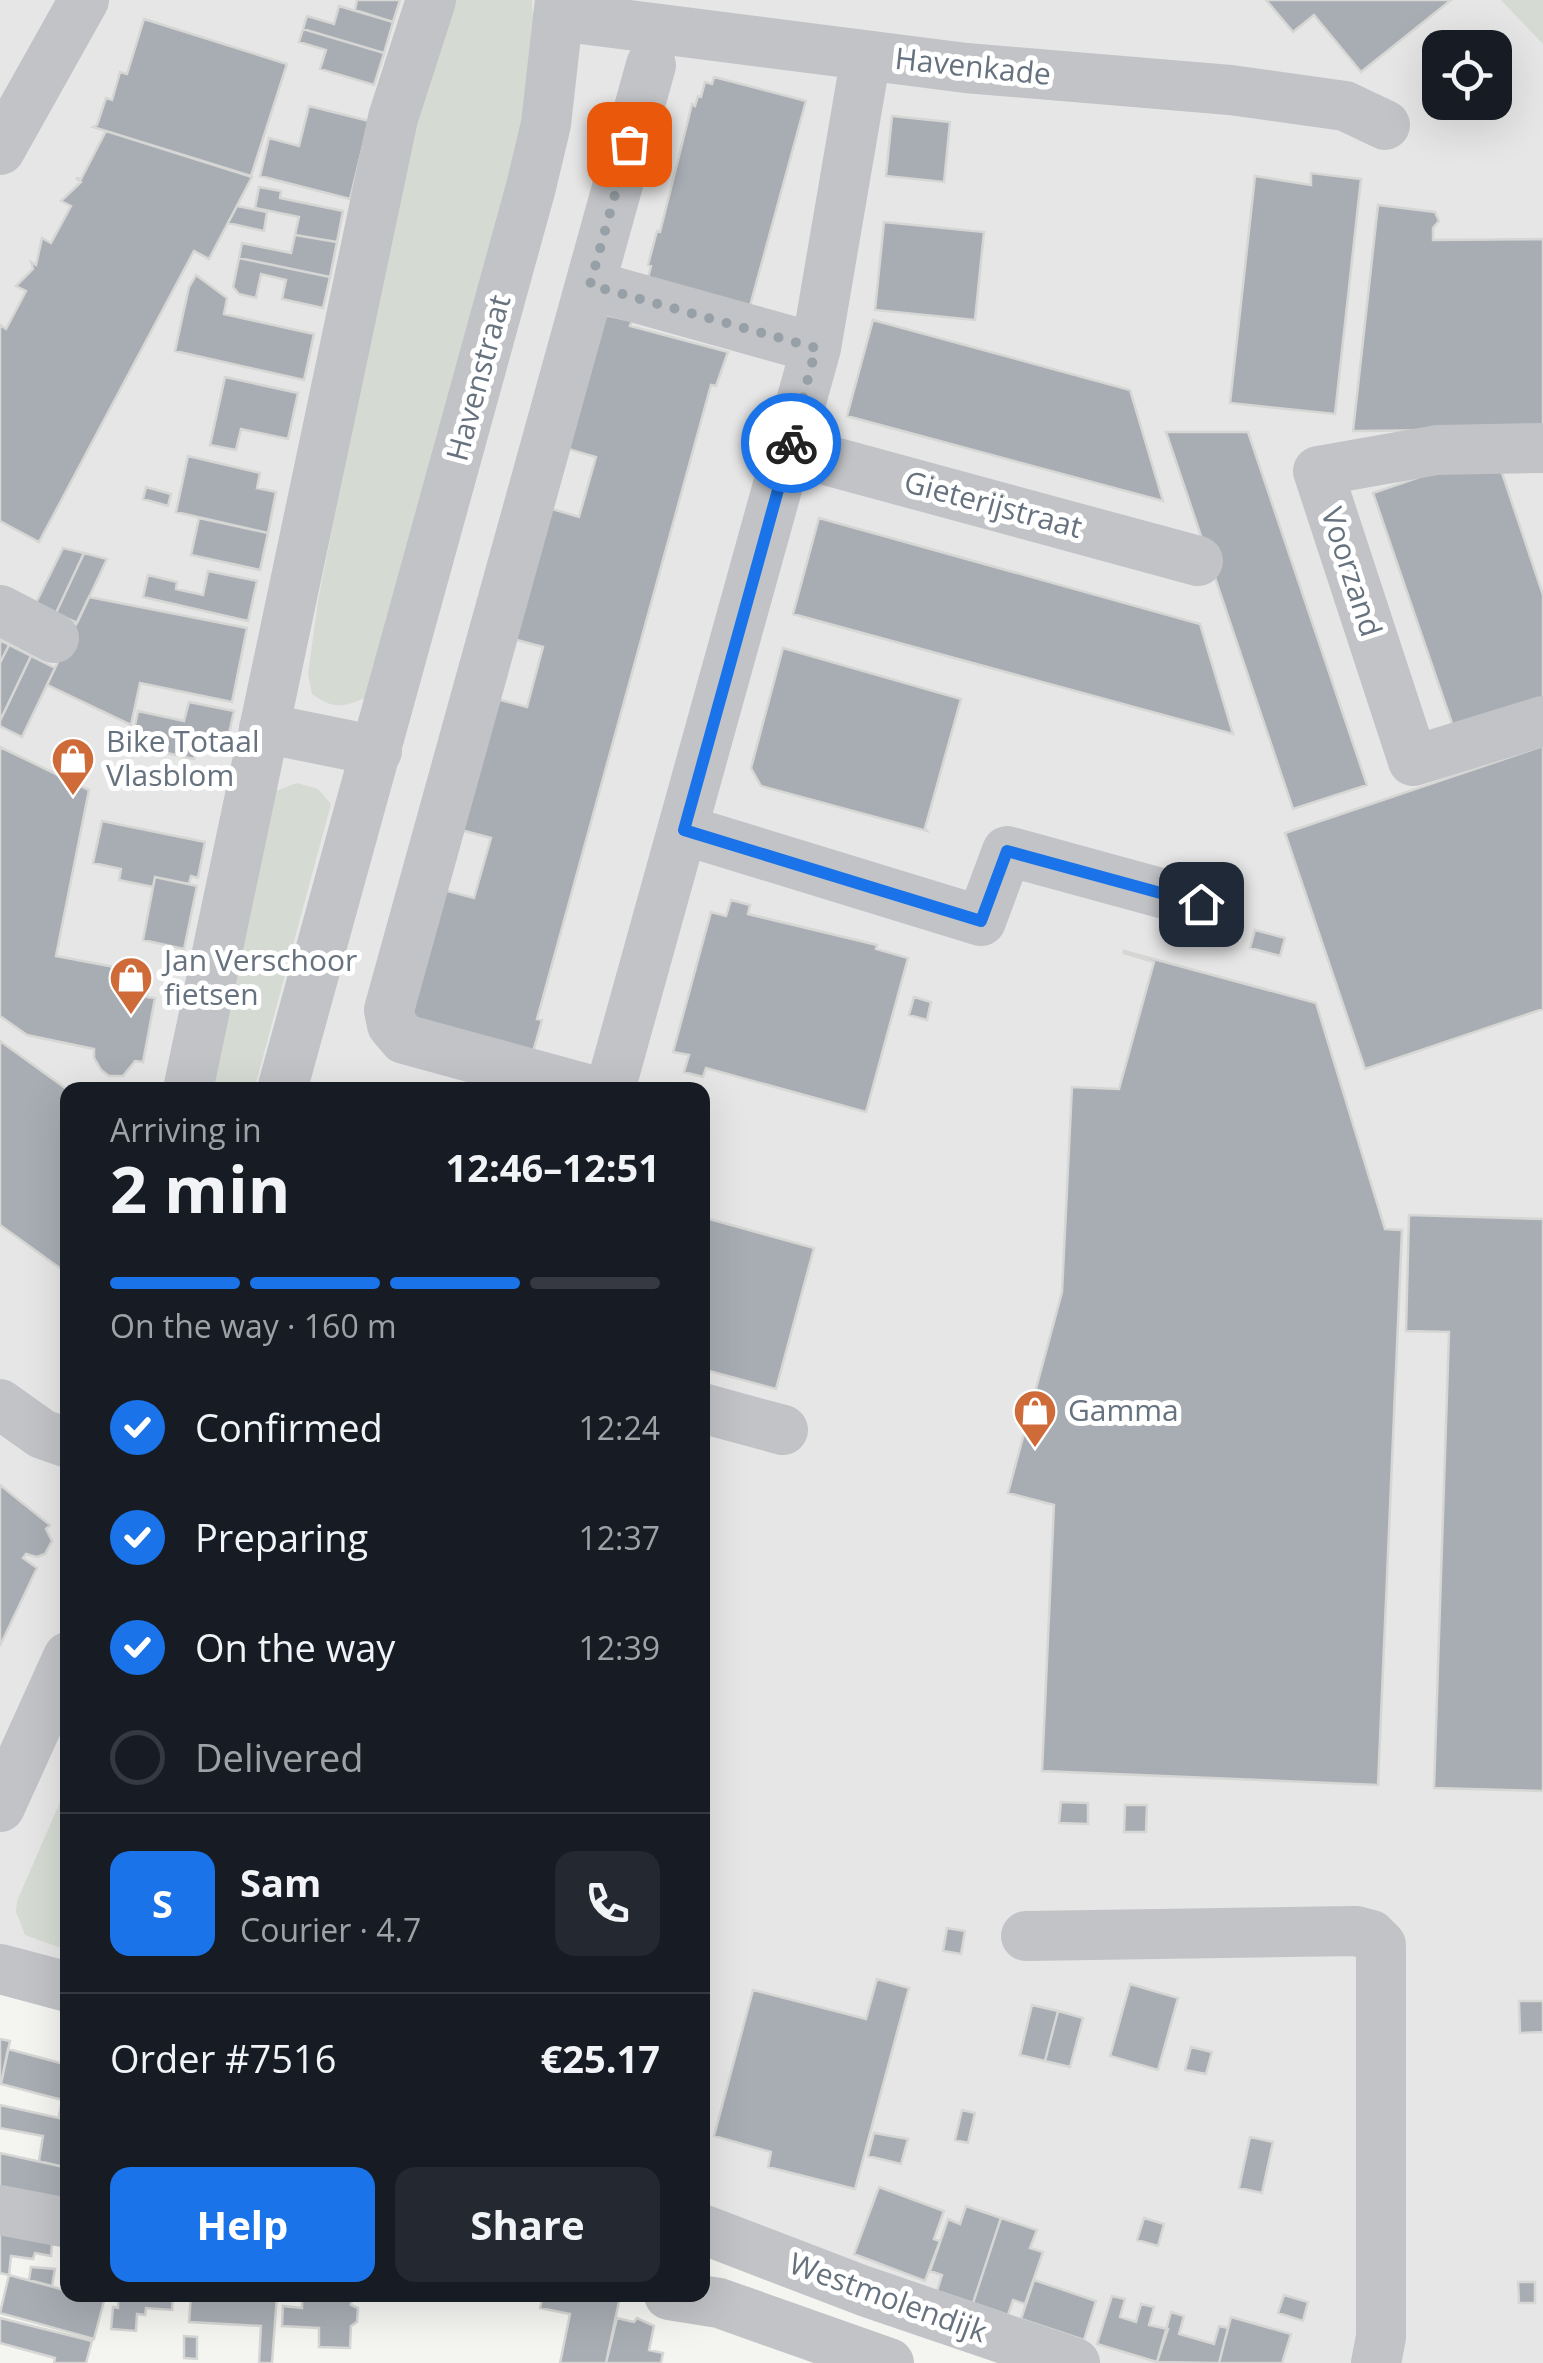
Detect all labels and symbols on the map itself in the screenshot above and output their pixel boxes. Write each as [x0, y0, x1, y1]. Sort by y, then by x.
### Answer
street label: Havenkade [893, 37, 1053, 94]
pin [587, 102, 672, 187]
street label: Havenstraat [436, 290, 519, 465]
courier [741, 393, 841, 493]
street label: Gieterijstraat [900, 460, 1087, 547]
street label: Voorzand [1312, 502, 1393, 641]
place label: Bike Totaal Vlasblom [106, 720, 260, 795]
shop icon: Bike Totaal Vlasblom [50, 736, 96, 797]
pin [1159, 862, 1244, 947]
place label: Jan Verschoor fietsen [161, 939, 357, 1014]
shop icon: Jan Verschoor fietsen [108, 955, 154, 1016]
shop icon: Gamma [1012, 1388, 1058, 1449]
place label: Gamma [1068, 1389, 1179, 1430]
street label: Westmolendijk [784, 2242, 993, 2351]

